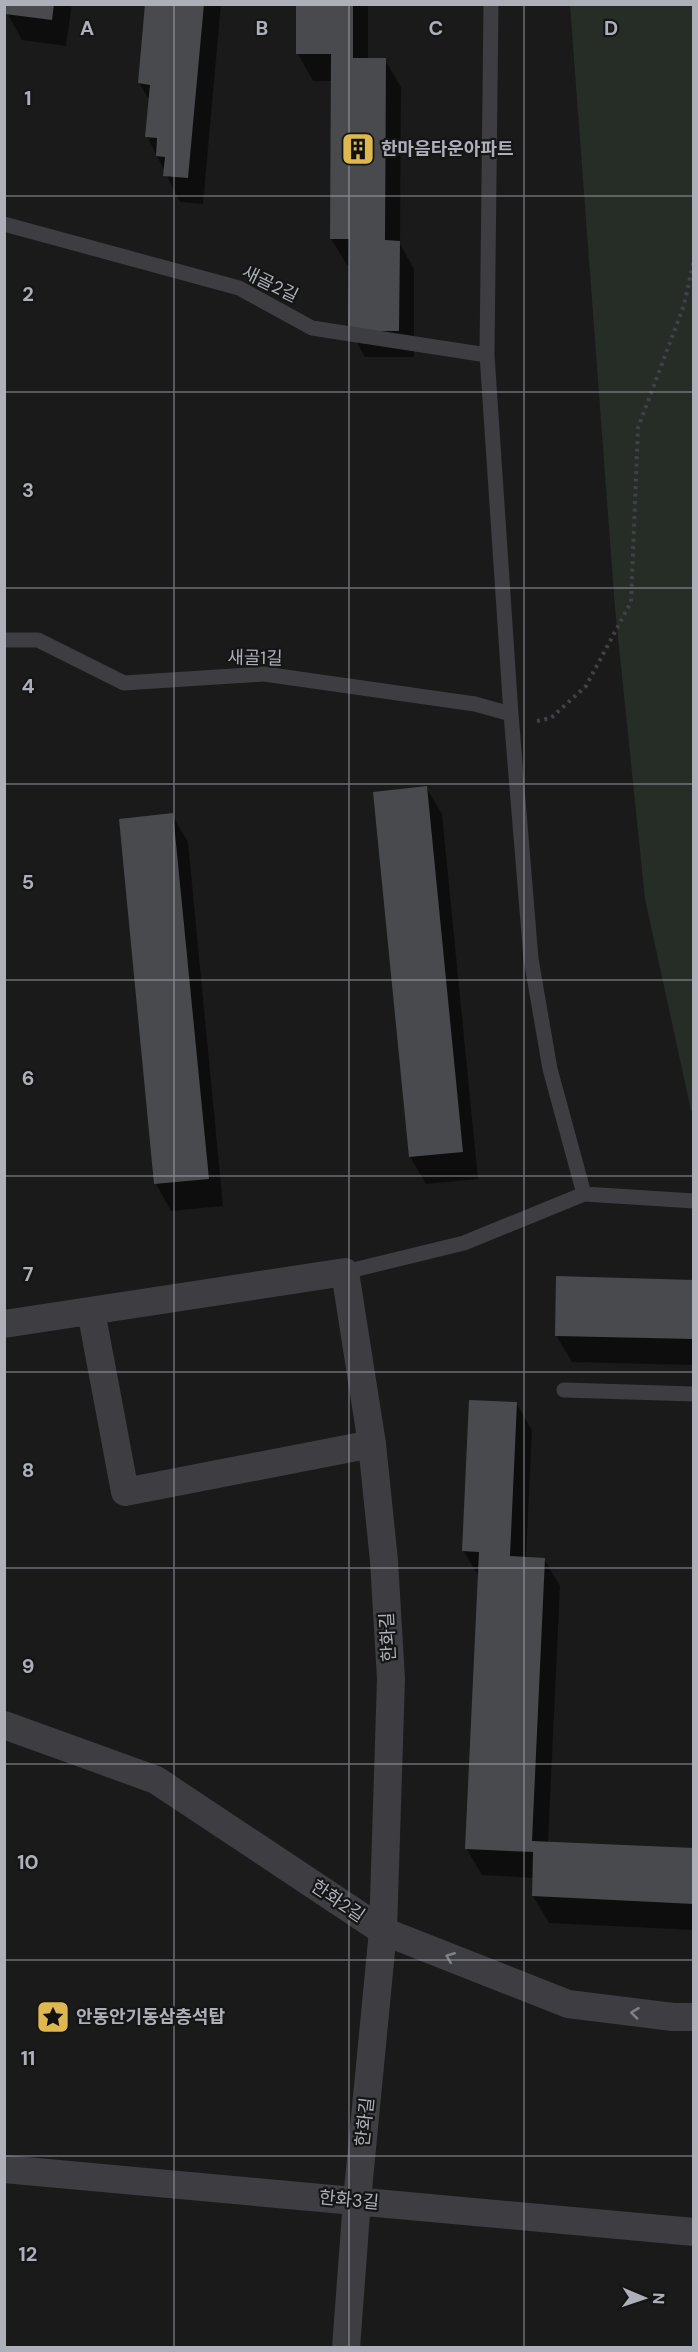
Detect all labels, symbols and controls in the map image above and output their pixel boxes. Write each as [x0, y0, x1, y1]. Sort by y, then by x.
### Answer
text: A [80, 15, 94, 41]
text: B [256, 15, 268, 41]
text: C [429, 15, 443, 41]
text: D [604, 15, 618, 41]
text: 1 [24, 85, 32, 111]
building icon: 한마음타운아파트 [340, 131, 376, 167]
place label: 한마음타운아파트 [381, 137, 513, 161]
street label: 새골2길 [238, 260, 302, 308]
text: 2 [22, 281, 34, 307]
text: 3 [22, 477, 34, 503]
street label: 새골1길 [227, 646, 283, 670]
text: 4 [22, 673, 35, 699]
text: 5 [22, 869, 34, 895]
text: 6 [22, 1065, 34, 1091]
text: 7 [23, 1261, 34, 1287]
text: 8 [22, 1457, 34, 1483]
street label: 한화길 [375, 1612, 401, 1662]
text: 9 [22, 1653, 34, 1679]
text: 10 [17, 1849, 39, 1875]
street label: 한화2길 [306, 1874, 370, 1928]
one-way arrow [445, 1952, 456, 1964]
place icon: 안동안기동삼층석탑 [35, 1999, 71, 2035]
place label: 안동안기동삼층석탑 [76, 2005, 225, 2029]
one-way arrow [631, 2007, 640, 2019]
text: 11 [21, 2045, 35, 2071]
street label: 한화길 [350, 2096, 380, 2148]
street label: 한화3길 [318, 2185, 380, 2215]
text: 12 [19, 2241, 37, 2267]
north arrow [614, 2268, 674, 2328]
text: N [648, 2292, 669, 2305]

